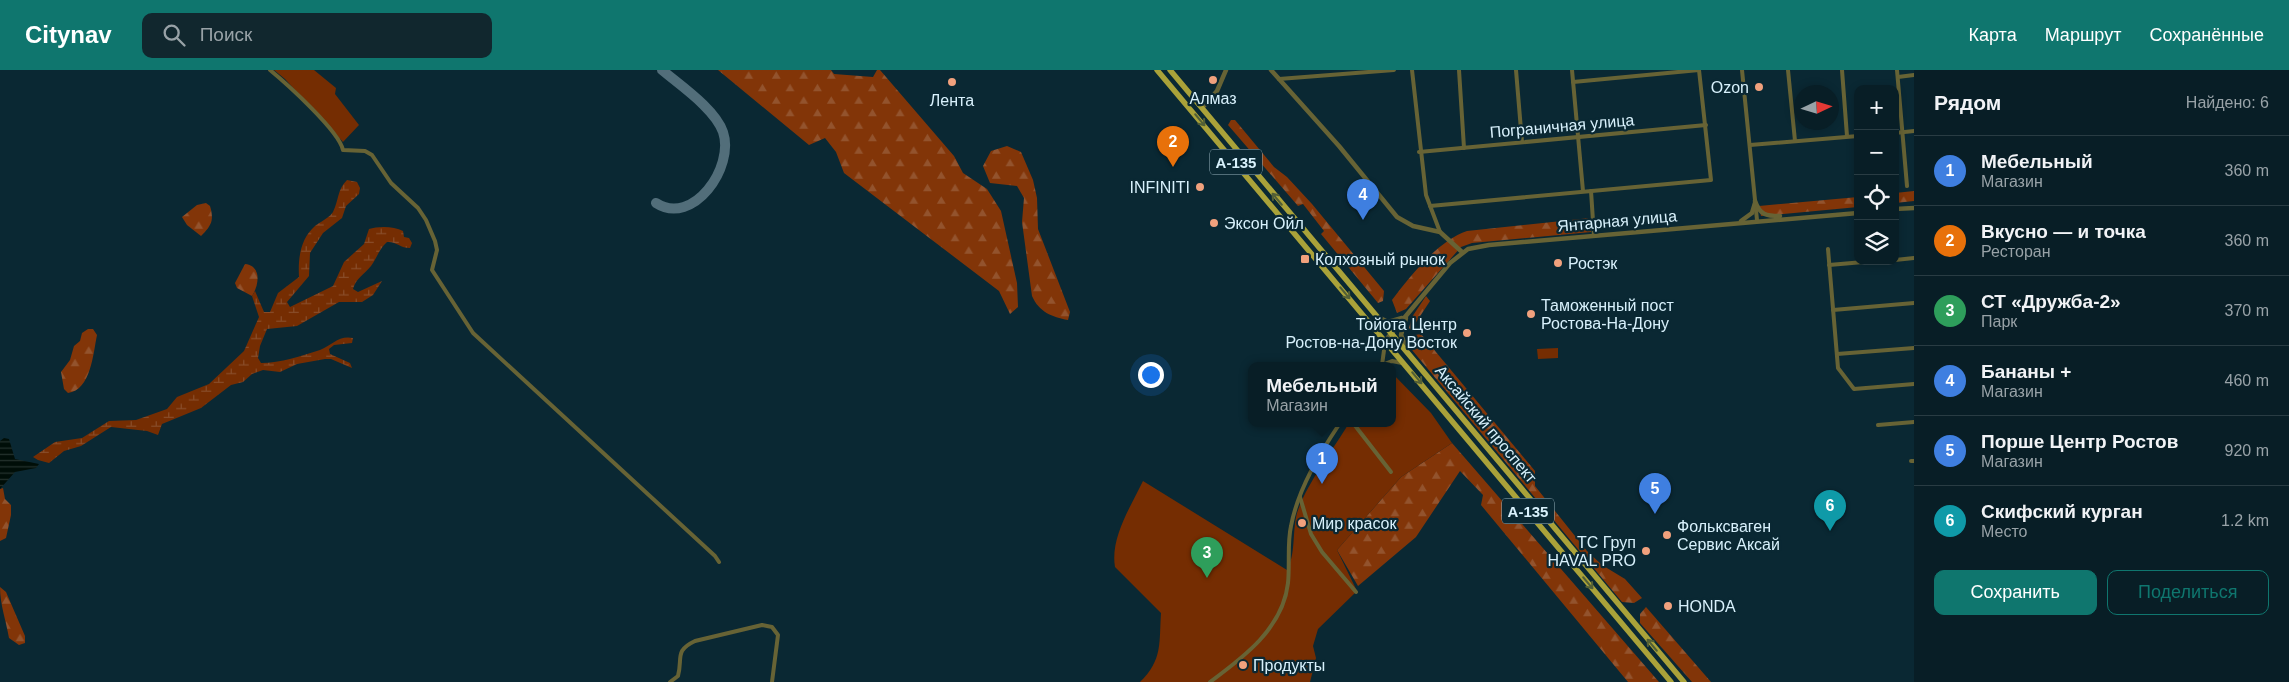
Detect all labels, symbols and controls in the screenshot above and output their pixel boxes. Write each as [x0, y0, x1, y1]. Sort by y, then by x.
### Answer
search box [142, 13, 492, 58]
text: Citynav [25, 21, 112, 48]
icon: search [160, 21, 188, 49]
text: Поиск [200, 24, 252, 45]
text: Карта [1969, 25, 2017, 45]
text: Маршрут [2045, 25, 2121, 45]
text: Сохранённые [2149, 25, 2264, 45]
marker: Алмаз [1207, 74, 1219, 86]
marker: Лента [946, 76, 958, 88]
place label: Ozon [1711, 79, 1749, 96]
marker: Ozon [1753, 81, 1765, 93]
north arrow [1794, 85, 1839, 130]
map controls [1854, 85, 1899, 265]
button: + [1854, 85, 1899, 130]
place label: Алмаз [1189, 90, 1237, 107]
text: Рядом [1934, 91, 2001, 114]
place label: Лента [930, 92, 974, 109]
text: Найдено: 6 [2186, 94, 2269, 111]
street label: Пограничная улица [1489, 111, 1635, 141]
one-way arrow [1194, 114, 1206, 127]
pin: 2 [1157, 126, 1189, 167]
button: − [1854, 130, 1899, 175]
road number: А-135 [1210, 150, 1262, 174]
text: Мебельный [1981, 151, 2093, 172]
text: 1 [1946, 162, 1954, 179]
text: 360 m [2225, 162, 2269, 179]
text: Магазин [1981, 173, 2043, 190]
button: locate [1854, 175, 1899, 220]
place label: INFINITI [1130, 179, 1190, 196]
pin: 4 [1347, 179, 1379, 220]
marker: INFINITI [1194, 181, 1206, 193]
one-way arrow [1271, 192, 1283, 205]
street label: Янтарная улица [1556, 207, 1678, 235]
place label: Эксон Ойл [1224, 215, 1304, 232]
marker: Эксон Ойл [1208, 217, 1220, 229]
button: layers [1854, 220, 1899, 265]
text: Вкусно — и точка [1981, 221, 2146, 242]
text: 2 [1946, 232, 1954, 249]
text: 360 m [2225, 232, 2269, 249]
text: Ресторан [1981, 243, 2051, 260]
place label: Колхозный рынок [1315, 251, 1446, 268]
marker: Колхозный рынок [1299, 253, 1311, 265]
place label: Ростэк [1568, 255, 1618, 272]
marker: Ростэк [1552, 257, 1564, 269]
one-way arrow [1339, 286, 1351, 299]
text: СТ «Дружба-2» [1981, 291, 2121, 312]
place label: Таможенный пост Ростова-На-Дону [1541, 297, 1674, 332]
text: 3 [1946, 302, 1954, 319]
text: 370 m [2225, 302, 2269, 319]
marker: Таможенный пост Ростова-На-Дону [1525, 308, 1537, 320]
text: Парк [1981, 313, 2017, 330]
place label: Тойота Центр Ростов-на-Дону Восток [1285, 316, 1458, 351]
marker: Тойота Центр Ростов-на-Дону Восток [1461, 327, 1473, 339]
text: Бананы + [1981, 361, 2071, 382]
your location [1138, 362, 1164, 388]
popup [1248, 362, 1396, 427]
street label: Аксайский проспект [1432, 362, 1540, 486]
one-way arrow [1411, 371, 1422, 384]
text: 4 [1946, 372, 1954, 389]
text: 460 m [2225, 372, 2269, 389]
text: Мебельный [1266, 375, 1378, 396]
text: Магазин [1981, 383, 2043, 400]
text: Магазин [1266, 397, 1328, 414]
text: Порше Центр Ростов [1981, 431, 2178, 452]
text: 5 [1946, 442, 1954, 459]
text: 920 m [2225, 442, 2269, 459]
pin: 1 [1306, 443, 1338, 484]
text: Магазин [1981, 453, 2043, 470]
pin: 5 [1639, 473, 1671, 514]
pin: 6 [1814, 490, 1846, 531]
road number: А-135 [1502, 498, 1554, 524]
text: Cкифский курган [1981, 501, 2143, 522]
text: 6 [1946, 512, 1954, 529]
text: 1.2 km [2221, 512, 2269, 529]
place label: Мир красок [1312, 515, 1397, 532]
marker: Мир красок [1296, 517, 1308, 529]
place label: Фольксваген Сервис Аксай [1677, 518, 1780, 553]
text: Место [1981, 523, 2027, 540]
marker: Фольксваген Сервис Аксай [1661, 529, 1673, 541]
place label: ТС Груп HAVAL PRO [1547, 534, 1636, 569]
pin: 3 [1191, 537, 1223, 578]
marker: ТС Груп HAVAL PRO [1640, 545, 1652, 557]
button: Сохранить [1934, 570, 2097, 615]
button: Поделиться [2107, 570, 2269, 615]
one-way arrow [1582, 577, 1594, 590]
place label: HONDA [1678, 598, 1736, 615]
marker: HONDA [1662, 600, 1674, 612]
one-way arrow [1647, 639, 1658, 652]
place label: Продукты [1253, 657, 1325, 674]
marker: Продукты [1237, 659, 1249, 671]

